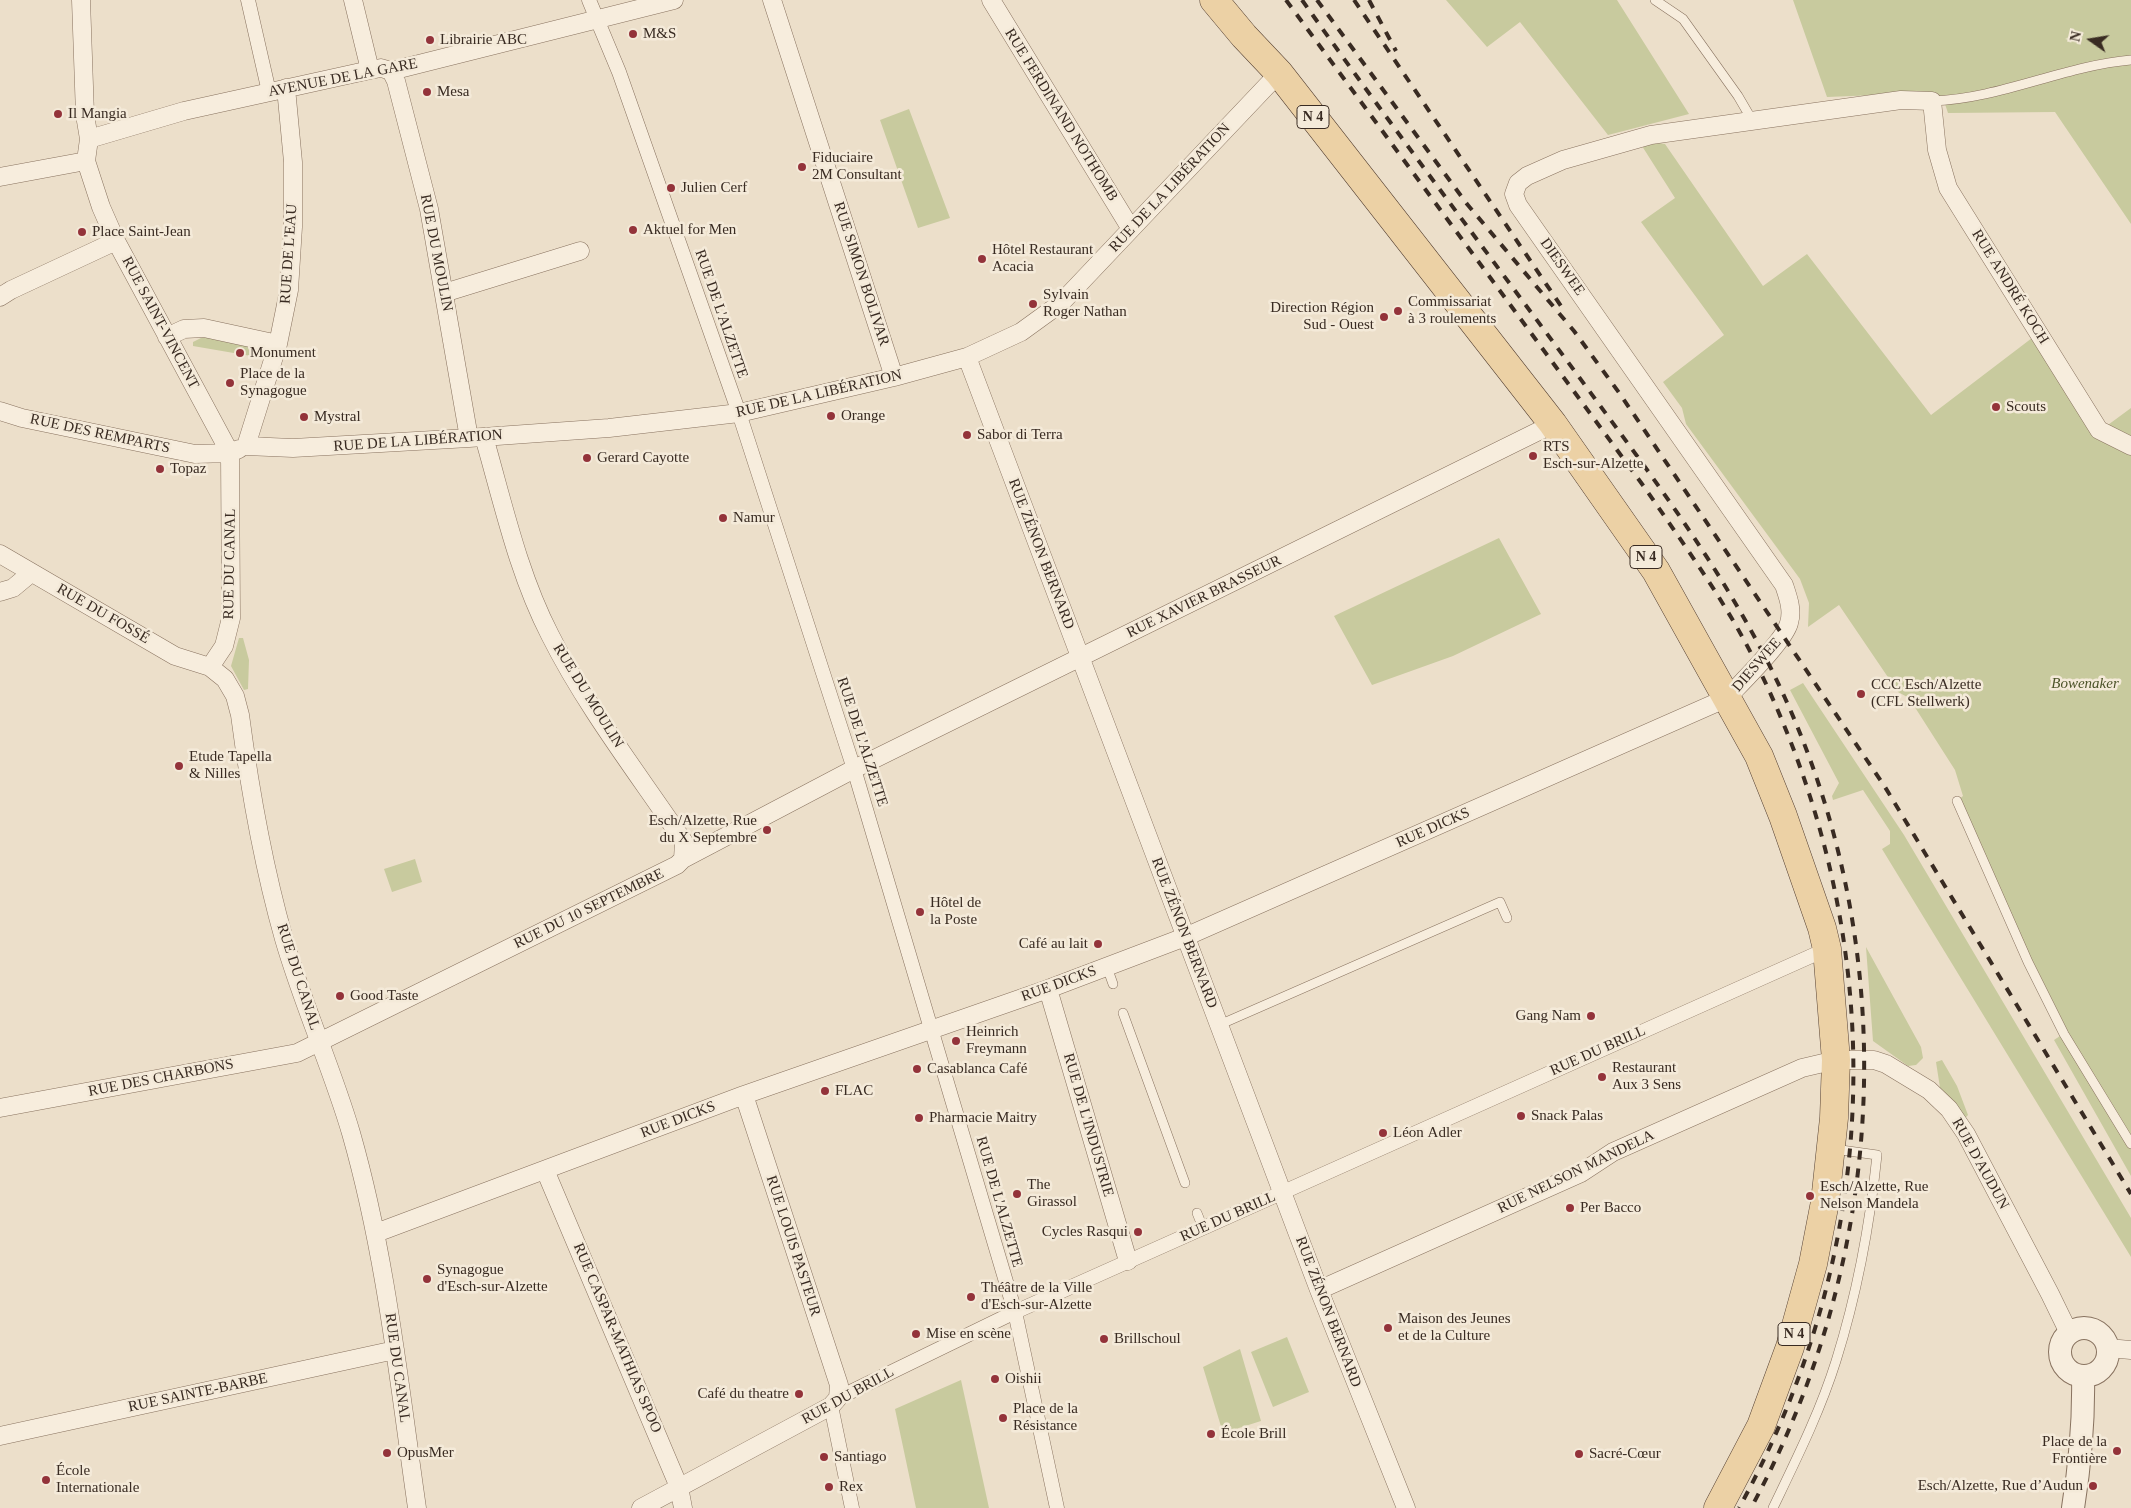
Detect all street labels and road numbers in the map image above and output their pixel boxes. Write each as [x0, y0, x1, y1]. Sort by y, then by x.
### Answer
street label: RUE FERDINAND NOTHOMB [1000, 25, 1122, 205]
street label: AVENUE DE LA GARE [267, 55, 419, 101]
road number: N 4 [1297, 105, 1329, 128]
street label: RUE DE LA LIBÉRATION [1106, 120, 1234, 256]
street label: RUE DU MOULIN [416, 193, 456, 313]
street label: RUE SIMON BOLIVAR [829, 200, 893, 348]
street label: RUE DE L'EAU [277, 203, 301, 305]
street label: RUE ANDRÉ KOCH [1967, 226, 2053, 348]
street label: DIESWEE [1536, 235, 1588, 299]
street label: RUE DE L'ALZETTE [690, 247, 752, 381]
street label: RUE SAINT-VINCENT [117, 254, 203, 392]
street label: RUE DE LA LIBÉRATION [734, 366, 904, 422]
street label: RUE DES REMPARTS [28, 410, 172, 458]
street label: RUE DE LA LIBÉRATION [333, 426, 503, 456]
street label: RUE ZÉNON BERNARD [1004, 476, 1078, 632]
street label: RUE DU CANAL [220, 508, 240, 620]
road number: N 4 [1630, 546, 1662, 568]
street label: RUE XAVIER BRASSEUR [1124, 552, 1284, 642]
street label: RUE DU FOSSÉ [53, 580, 153, 648]
street label: DIESWEE [1729, 634, 1785, 696]
street label: RUE DU MOULIN [549, 641, 627, 751]
street label: RUE DE L'ALZETTE [833, 675, 891, 809]
street label: RUE DICKS [1393, 804, 1473, 852]
street label: RUE ZÉNON BERNARD [1147, 855, 1221, 1011]
street label: RUE DU 10 SEPTEMBRE [511, 865, 667, 953]
street label: RUE DU CANAL [272, 922, 324, 1032]
street label: RUE DICKS [1019, 962, 1099, 1006]
street label: RUE DU BRILL [1548, 1022, 1648, 1080]
street label: RUE DE L'INDUSTRIE [1059, 1051, 1117, 1199]
street label: RUE DES CHARBONS [87, 1055, 235, 1101]
street label: RUE DICKS [638, 1097, 718, 1143]
street label: RUE D'AUDUN [1948, 1115, 2012, 1213]
street label: RUE NELSON MANDELA [1495, 1126, 1657, 1218]
street label: RUE DE L'ALZETTE [972, 1135, 1026, 1269]
street label: RUE LOUIS PASTEUR [762, 1173, 824, 1319]
street label: RUE DU BRILL [1178, 1188, 1278, 1246]
street label: RUE ZÉNON BERNARD [1291, 1234, 1365, 1390]
street label: RUE CASPAR-MATHIAS SPOO [569, 1240, 665, 1436]
street label: RUE DU CANAL [380, 1312, 414, 1424]
road number: N 4 [1778, 1322, 1810, 1346]
street label: RUE DU BRILL [799, 1363, 897, 1429]
street label: RUE SAINTE-BARBE [127, 1369, 269, 1417]

